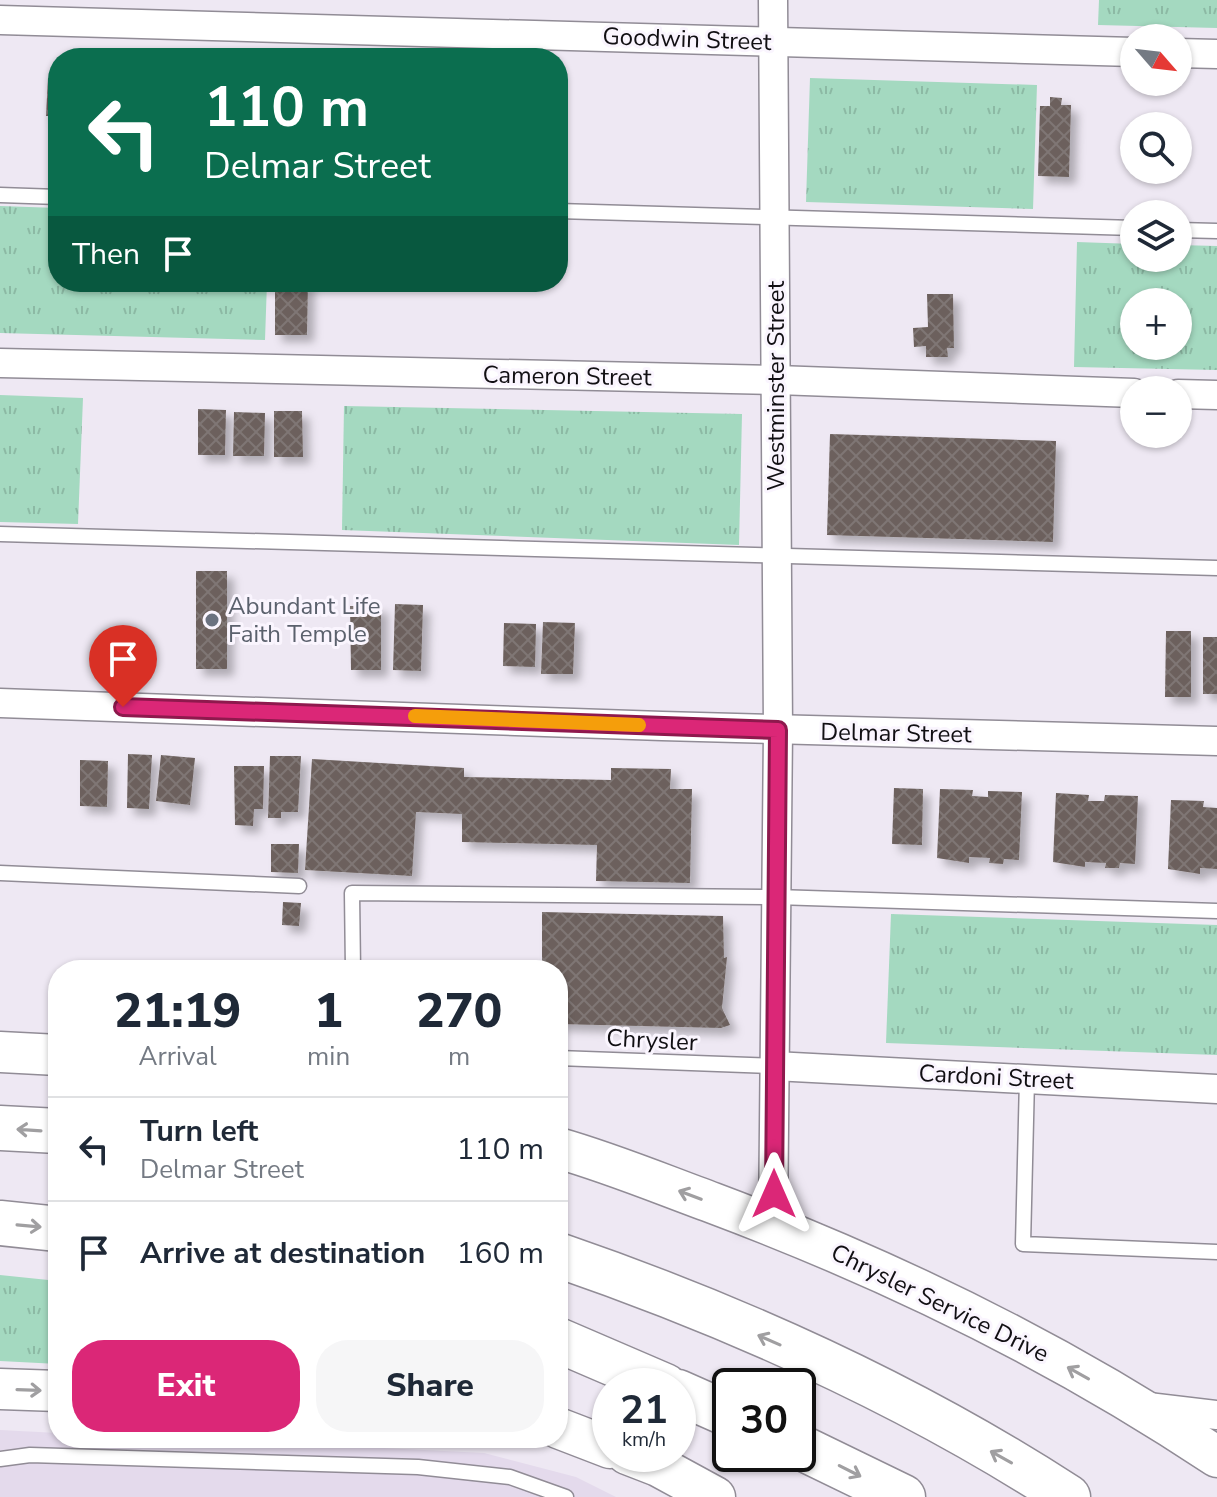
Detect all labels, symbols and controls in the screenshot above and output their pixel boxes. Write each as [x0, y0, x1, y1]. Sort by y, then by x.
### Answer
street label: Goodwin Street [602, 20, 773, 58]
north arrow [1120, 24, 1192, 96]
map controls [1120, 24, 1192, 448]
text: 110 m [204, 69, 369, 146]
icon: left [72, 80, 176, 184]
button: search [1120, 112, 1192, 184]
text: Delmar Street [204, 142, 431, 191]
button: layers [1120, 200, 1192, 272]
icon: arrive [156, 232, 200, 276]
text: Then [72, 234, 140, 275]
street label: Westminster Street [760, 280, 792, 491]
button: + [1120, 288, 1192, 360]
street label: Cameron Street [482, 359, 652, 393]
button: − [1120, 376, 1192, 448]
place label: Abundant Life Faith Temple [228, 590, 381, 650]
marker: Abundant Life Faith Temple [203, 611, 221, 629]
pin [89, 625, 157, 707]
icon: arrive [101, 637, 145, 681]
street label: Delmar Street [820, 716, 972, 750]
text: 21:19 [114, 978, 241, 1044]
text: 1 [314, 978, 343, 1044]
text: 270 [416, 978, 502, 1044]
street label: Chrysler [606, 1022, 699, 1058]
text: Arrival [138, 1039, 217, 1074]
text: min [307, 1039, 350, 1074]
text: m [448, 1039, 470, 1074]
street label: Cardoni Street [918, 1057, 1075, 1097]
text: Turn left [140, 1111, 258, 1152]
one-way arrow [16, 1122, 43, 1137]
icon: left [72, 1127, 116, 1171]
text: 110 m [457, 1129, 544, 1170]
text: Delmar Street [140, 1152, 304, 1187]
position arrow [732, 1152, 816, 1236]
one-way arrow [678, 1186, 703, 1201]
one-way arrow [15, 1219, 42, 1234]
icon: arrive [72, 1231, 116, 1275]
text: Arrive at destination [140, 1233, 425, 1274]
text: 160 m [457, 1233, 544, 1274]
street label: Chrysler Service Drive [826, 1236, 1054, 1370]
one-way arrow [758, 1331, 782, 1346]
button: Exit [72, 1340, 300, 1432]
button: Share [316, 1340, 544, 1432]
one-way arrow [1067, 1365, 1091, 1380]
speed limit sign: 30 [712, 1368, 816, 1472]
one-way arrow [15, 1383, 42, 1398]
text: 21 [620, 1383, 668, 1437]
text: km/h [622, 1426, 666, 1453]
one-way arrow [990, 1449, 1013, 1465]
one-way arrow [838, 1464, 862, 1479]

